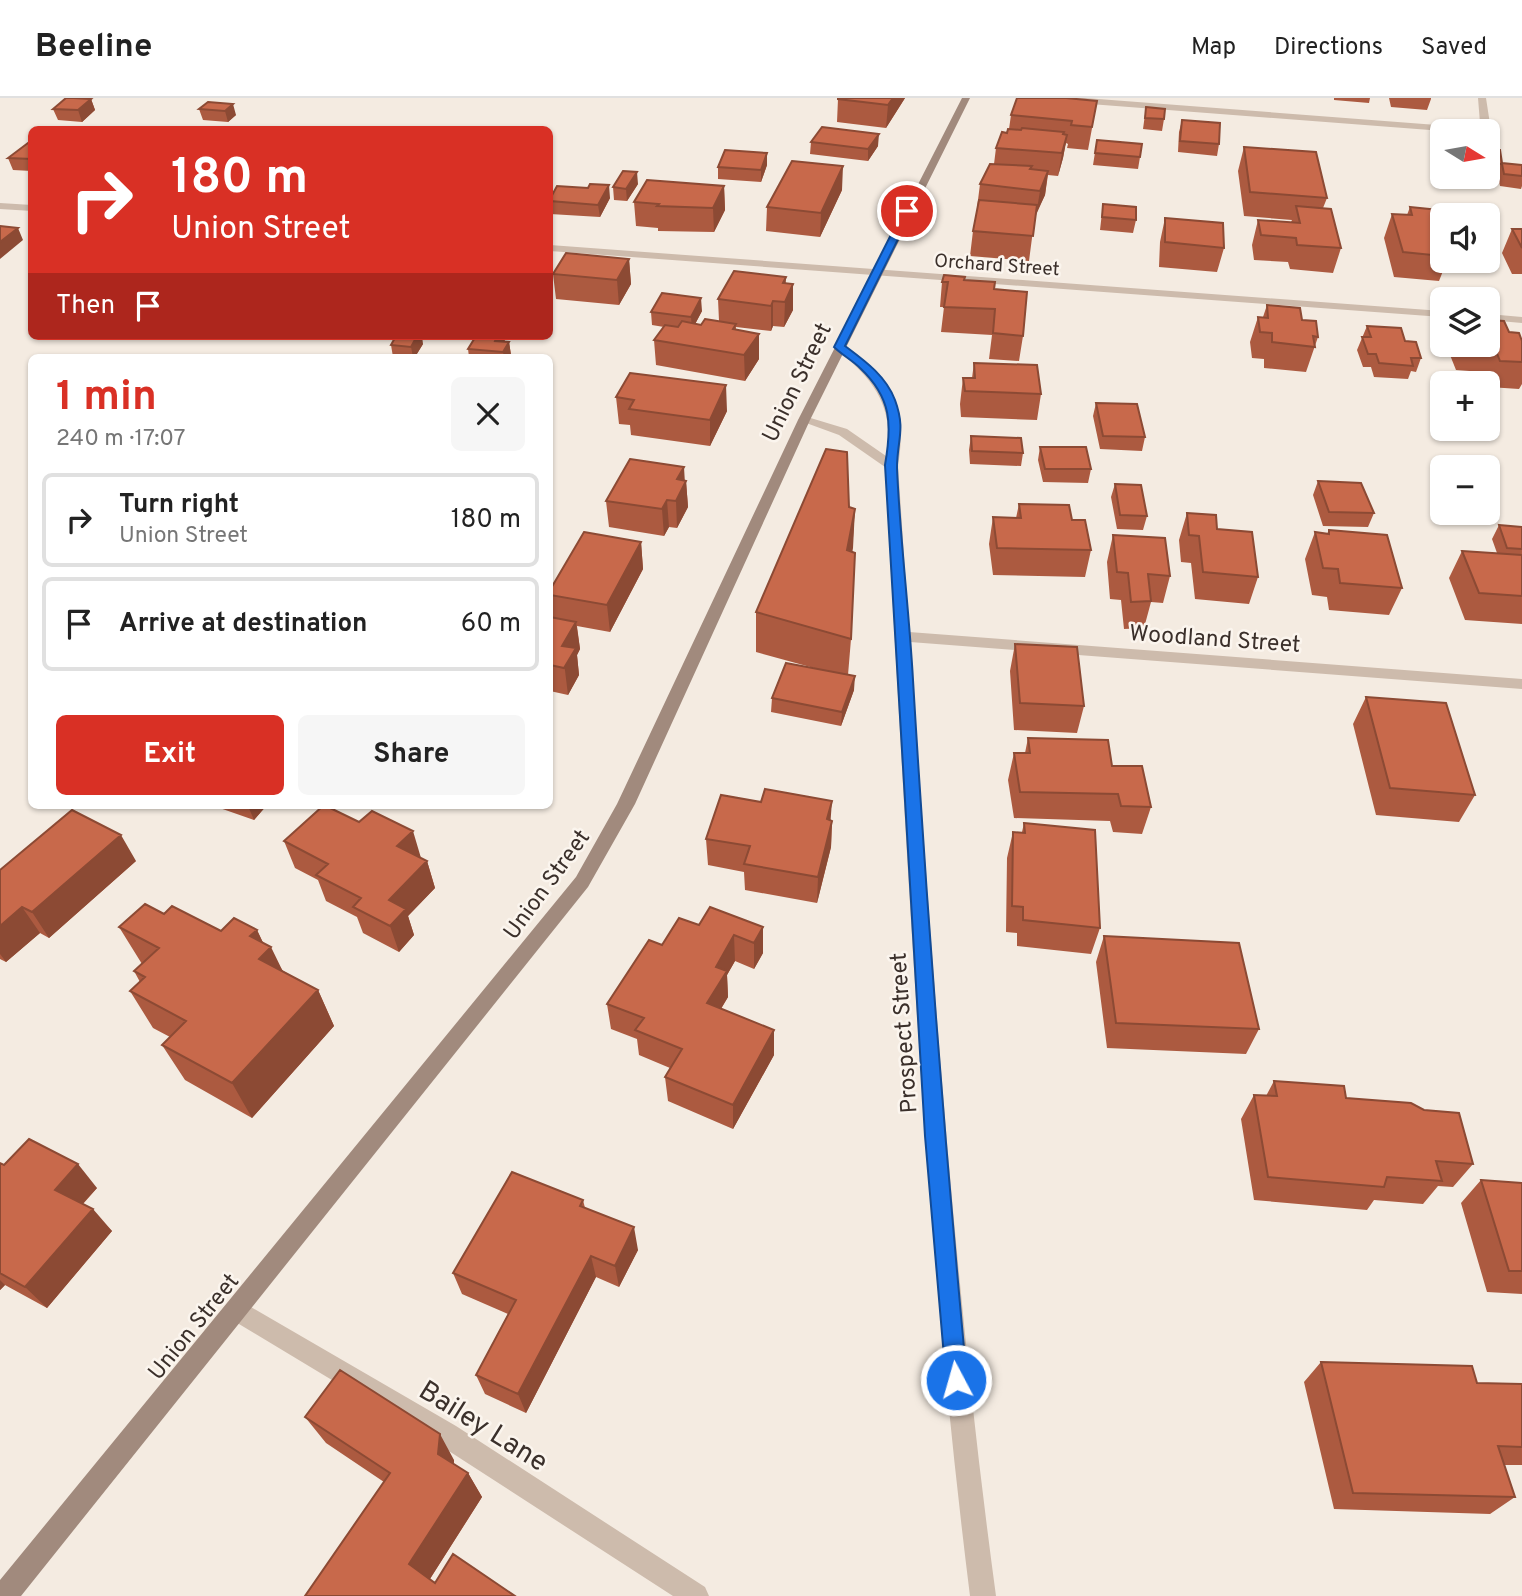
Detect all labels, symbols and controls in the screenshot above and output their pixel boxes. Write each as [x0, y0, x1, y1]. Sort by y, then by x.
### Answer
text: Beeline [35, 27, 152, 69]
text: Map [1191, 33, 1236, 63]
text: Directions [1274, 33, 1383, 63]
text: Saved [1421, 33, 1487, 63]
north arrow [1430, 119, 1500, 189]
map controls [1430, 119, 1500, 525]
text: 180 m [171, 149, 308, 211]
icon: right [56, 154, 147, 245]
pin [877, 181, 937, 241]
icon: arrive [888, 192, 926, 230]
button: sound [1430, 203, 1500, 273]
text: Union Street [171, 210, 351, 250]
street label: Orchard Street [933, 250, 1060, 282]
icon: arrive [129, 287, 167, 325]
button: layers [1430, 287, 1500, 357]
text: Then [56, 290, 115, 323]
street label: Union Street [757, 319, 840, 447]
button: + [1430, 371, 1500, 441]
text: 1 min [56, 372, 157, 425]
button: close [451, 377, 525, 451]
text: 240 m · 17:07 [56, 425, 185, 454]
button: − [1430, 455, 1500, 525]
text: Turn right [119, 489, 239, 522]
icon: right [60, 501, 98, 539]
text: 180 m [451, 504, 521, 537]
text: Union Street [119, 522, 248, 551]
icon: arrive [60, 605, 98, 643]
text: Arrive at destination [119, 608, 367, 641]
text: 60 m [461, 608, 521, 641]
street label: Woodland Street [1128, 620, 1301, 661]
button: Exit [56, 715, 284, 795]
button: Share [298, 715, 525, 795]
street label: Union Street [498, 825, 598, 946]
street label: Prospect Street [885, 951, 926, 1114]
street label: Union Street [143, 1268, 247, 1387]
position arrow [919, 1343, 993, 1417]
street label: Bailey Lane [411, 1374, 554, 1481]

